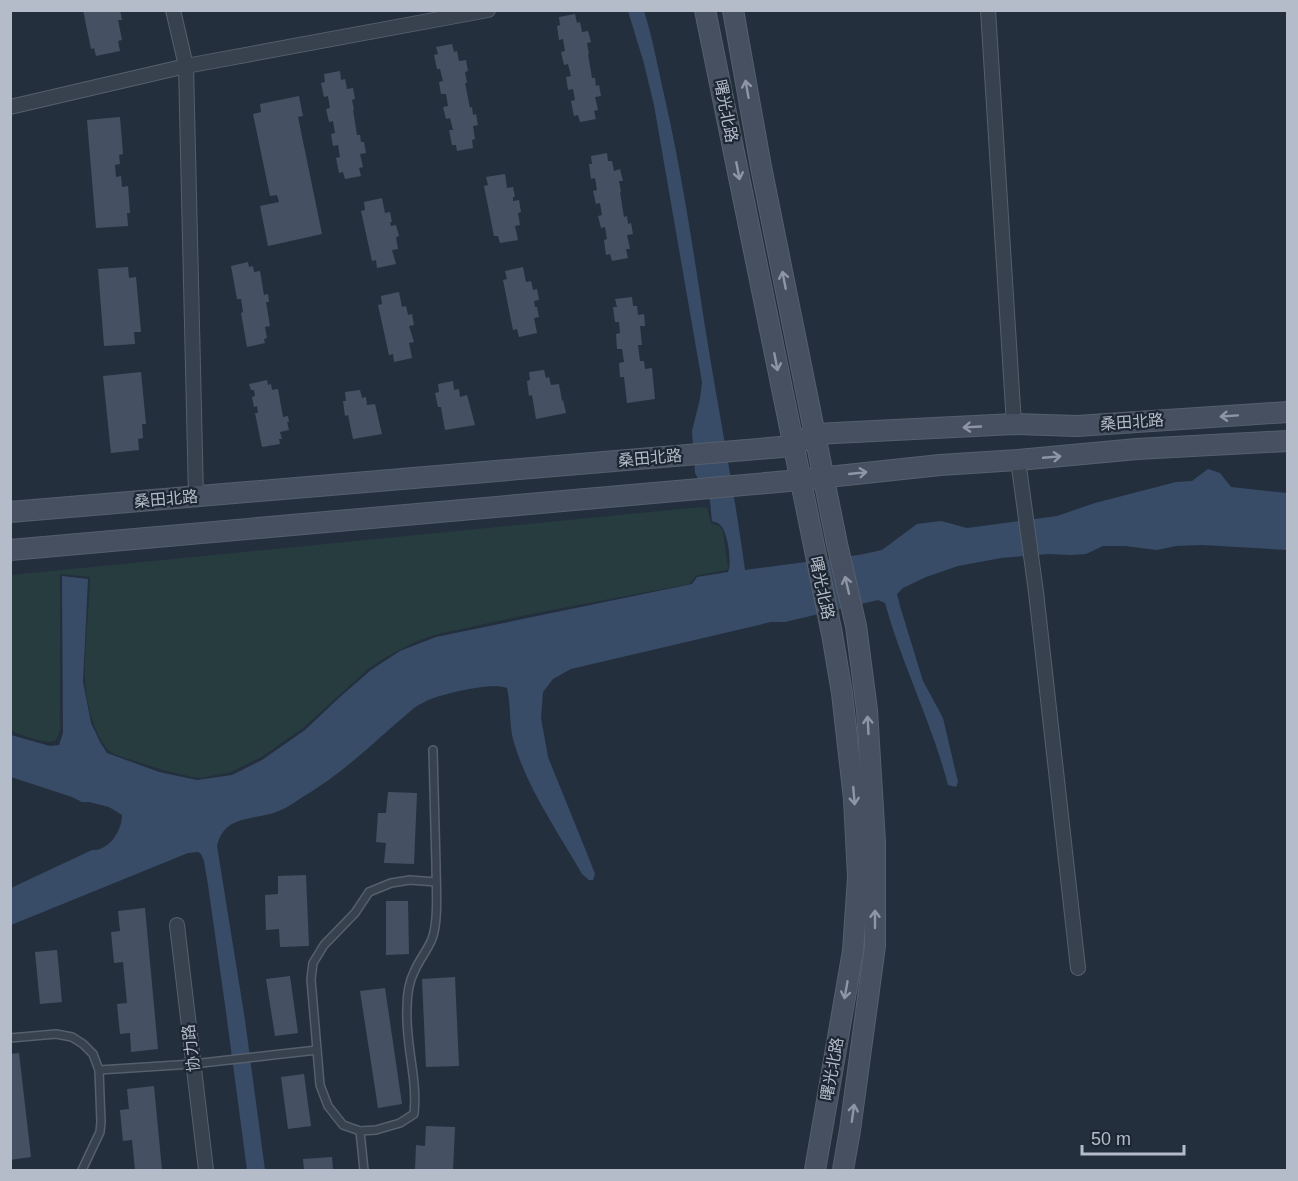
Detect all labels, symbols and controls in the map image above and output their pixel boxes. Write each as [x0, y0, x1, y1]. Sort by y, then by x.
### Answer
street label: 曙光北路 [712, 78, 740, 144]
one-way arrow [741, 80, 752, 99]
one-way arrow [733, 161, 744, 180]
one-way arrow [778, 271, 789, 291]
one-way arrow [771, 352, 782, 371]
one-way arrow [1220, 410, 1240, 421]
street label: 桑田北路 [1099, 411, 1165, 433]
one-way arrow [962, 421, 982, 432]
street label: 桑田北路 [617, 447, 683, 469]
one-way arrow [1042, 451, 1062, 462]
one-way arrow [848, 468, 868, 479]
street label: 桑田北路 [133, 488, 199, 510]
street label: 曙光北路 [807, 555, 837, 621]
one-way arrow [840, 575, 852, 594]
one-way arrow [863, 715, 874, 735]
one-way arrow [849, 786, 860, 806]
one-way arrow [869, 910, 881, 930]
one-way arrow [840, 980, 851, 1000]
street label: 协力路 [180, 1023, 202, 1073]
street label: 曙光北路 [818, 1036, 846, 1102]
one-way arrow [847, 1103, 858, 1123]
scale bar [1082, 1118, 1184, 1156]
text: 50 m [1091, 1129, 1131, 1149]

